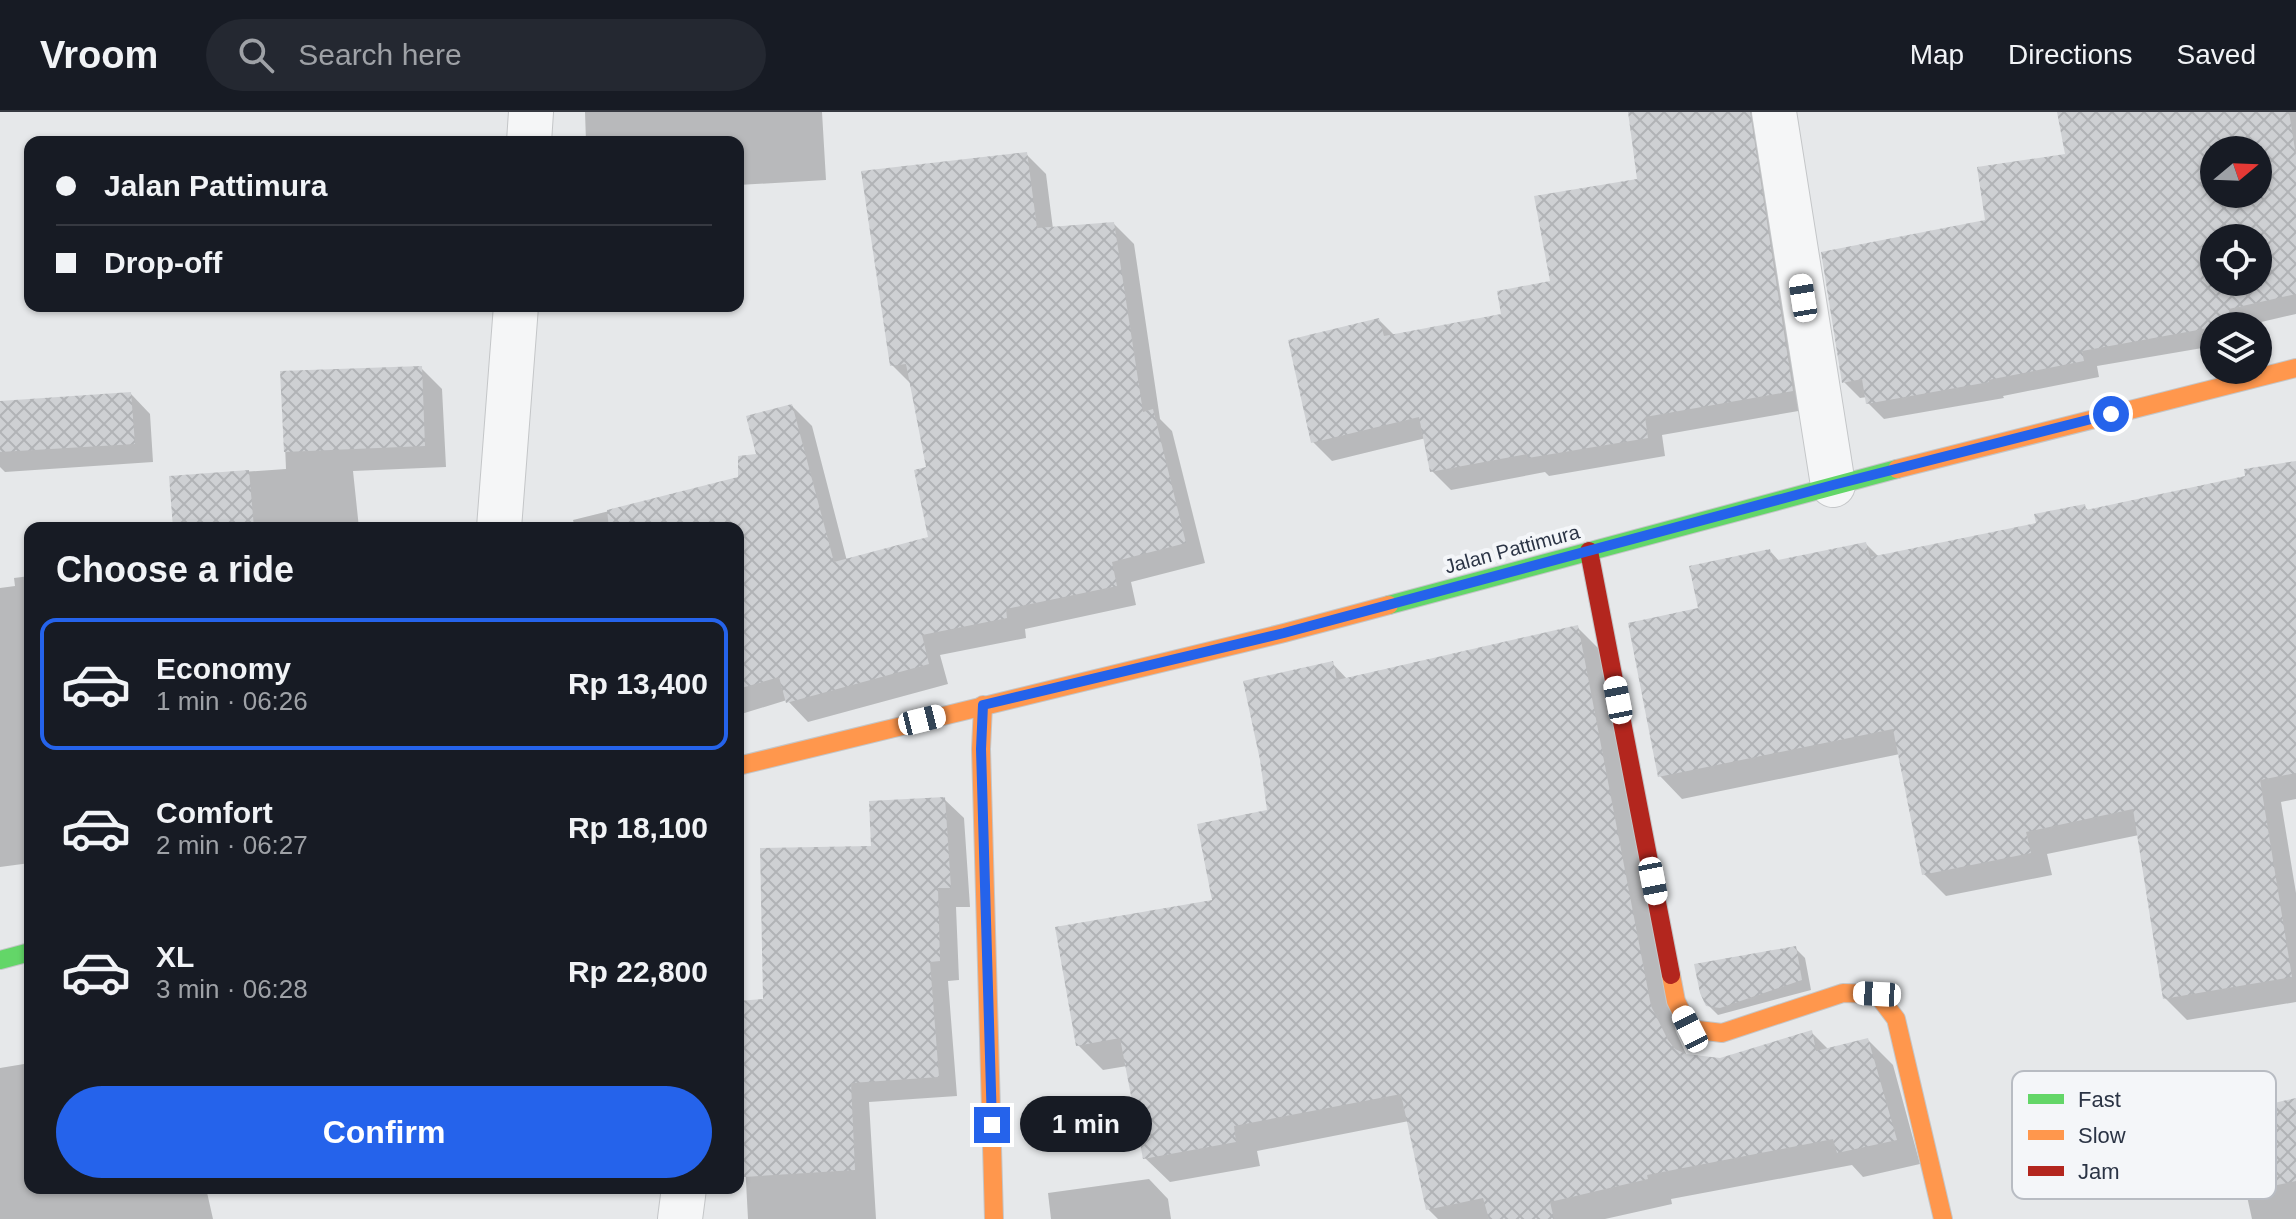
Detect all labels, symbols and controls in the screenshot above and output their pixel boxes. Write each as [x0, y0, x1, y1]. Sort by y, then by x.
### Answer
search box [206, 19, 766, 91]
icon: search [234, 33, 278, 77]
text: Vroom [40, 34, 158, 76]
text: Search here [298, 38, 462, 71]
text: Map [1910, 39, 1964, 70]
text: Directions [2008, 39, 2133, 70]
text: Saved [2177, 39, 2256, 70]
north arrow [2200, 136, 2272, 208]
map controls [2200, 136, 2272, 384]
text: Jalan Pattimura [104, 169, 327, 202]
button: locate [2200, 224, 2272, 296]
text: Drop-off [104, 246, 222, 279]
car [1787, 272, 1819, 324]
button: layers [2200, 312, 2272, 384]
route start [2093, 396, 2129, 432]
street label: Jalan Pattimura [1442, 520, 1583, 578]
text: Choose a ride [56, 549, 294, 590]
icon: car [60, 648, 132, 720]
text: Economy [156, 652, 291, 685]
text: Rp 13,400 [568, 667, 708, 700]
car [1602, 674, 1634, 726]
text: 1 min · 06:26 [156, 686, 308, 716]
car [896, 703, 948, 737]
icon: car [60, 792, 132, 864]
text: Comfort [156, 796, 273, 829]
text: Rp 18,100 [568, 811, 708, 844]
text: 2 min · 06:27 [156, 830, 308, 860]
car [1637, 855, 1669, 907]
icon: car [60, 936, 132, 1008]
text: XL [156, 940, 194, 973]
text: Rp 22,800 [568, 955, 708, 988]
text: 3 min · 06:28 [156, 974, 308, 1004]
car [1852, 981, 1902, 1007]
car [1668, 1002, 1712, 1056]
legend [2012, 1071, 2276, 1199]
button: Confirm [56, 1086, 712, 1178]
text: Fast [2078, 1087, 2121, 1112]
callout: 1 min [1020, 1097, 1152, 1153]
route end [974, 1107, 1010, 1143]
text: 1 min [1052, 1109, 1120, 1139]
text: Slow [2078, 1123, 2126, 1148]
text: Jam [2078, 1159, 2120, 1184]

